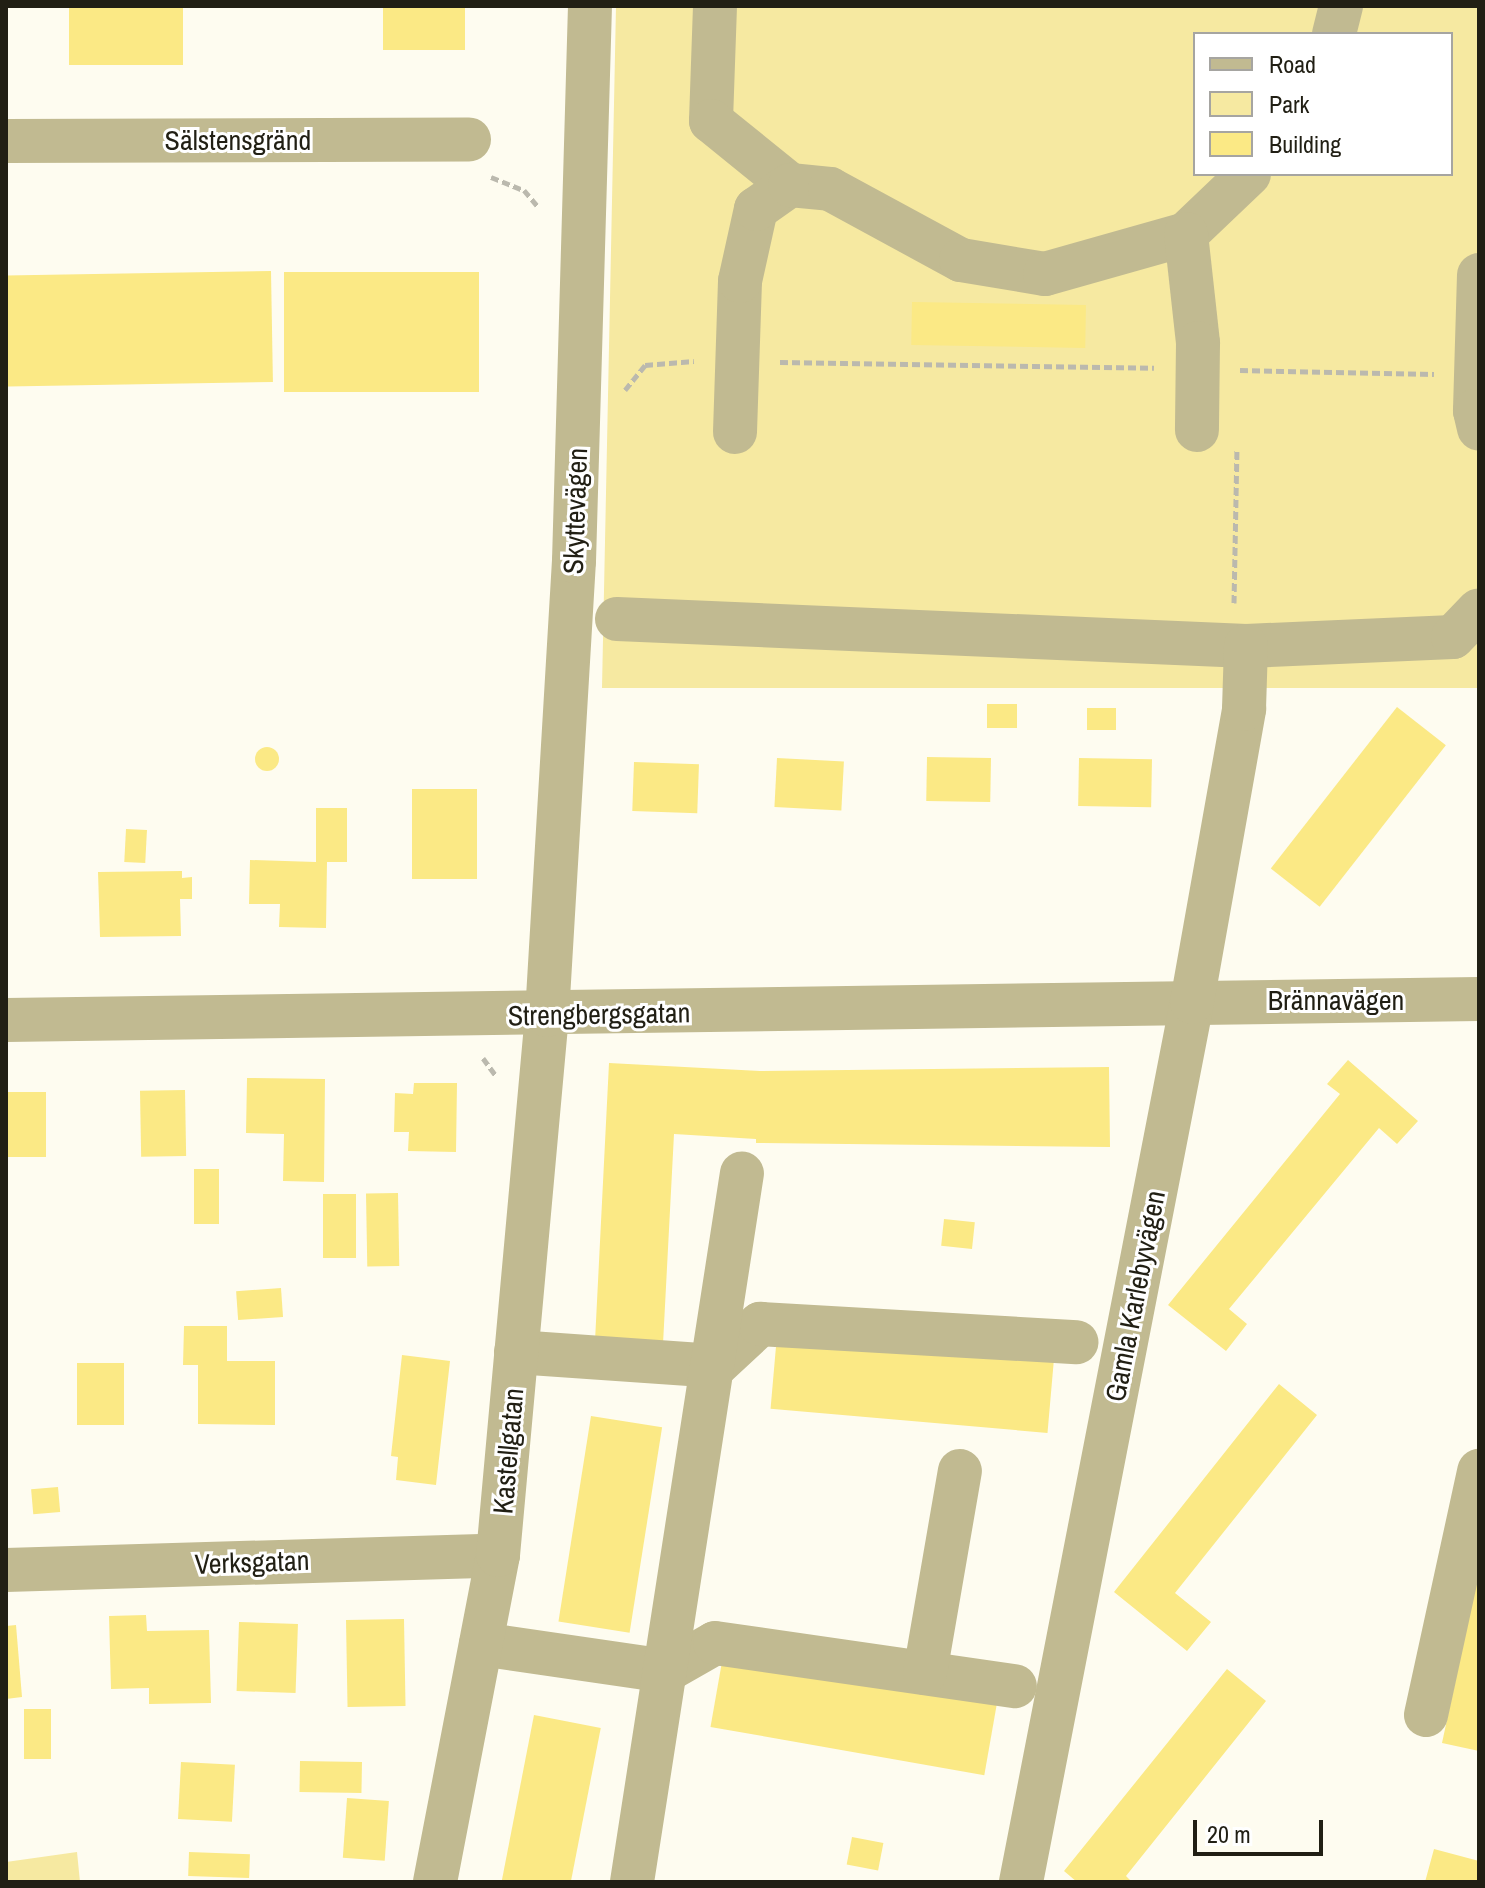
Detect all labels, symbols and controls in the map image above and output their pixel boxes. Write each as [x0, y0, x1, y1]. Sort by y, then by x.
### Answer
legend [1193, 32, 1453, 176]
text: Road [1269, 48, 1316, 80]
text: Park [1269, 88, 1309, 120]
street label: Sälstensgränd [165, 123, 311, 157]
text: Building [1269, 128, 1341, 160]
street label: Skyttevägen [556, 447, 594, 575]
street label: Brännavägen [1268, 983, 1404, 1017]
street label: Strengbergsgatan [507, 996, 691, 1032]
street label: Gamla Karlebyvägen [1098, 1188, 1172, 1404]
street label: Kastellgatan [486, 1387, 530, 1515]
street label: Verksgatan [194, 1543, 310, 1581]
scale bar [1197, 1804, 1327, 1854]
text: 20 m [1207, 1818, 1251, 1850]

